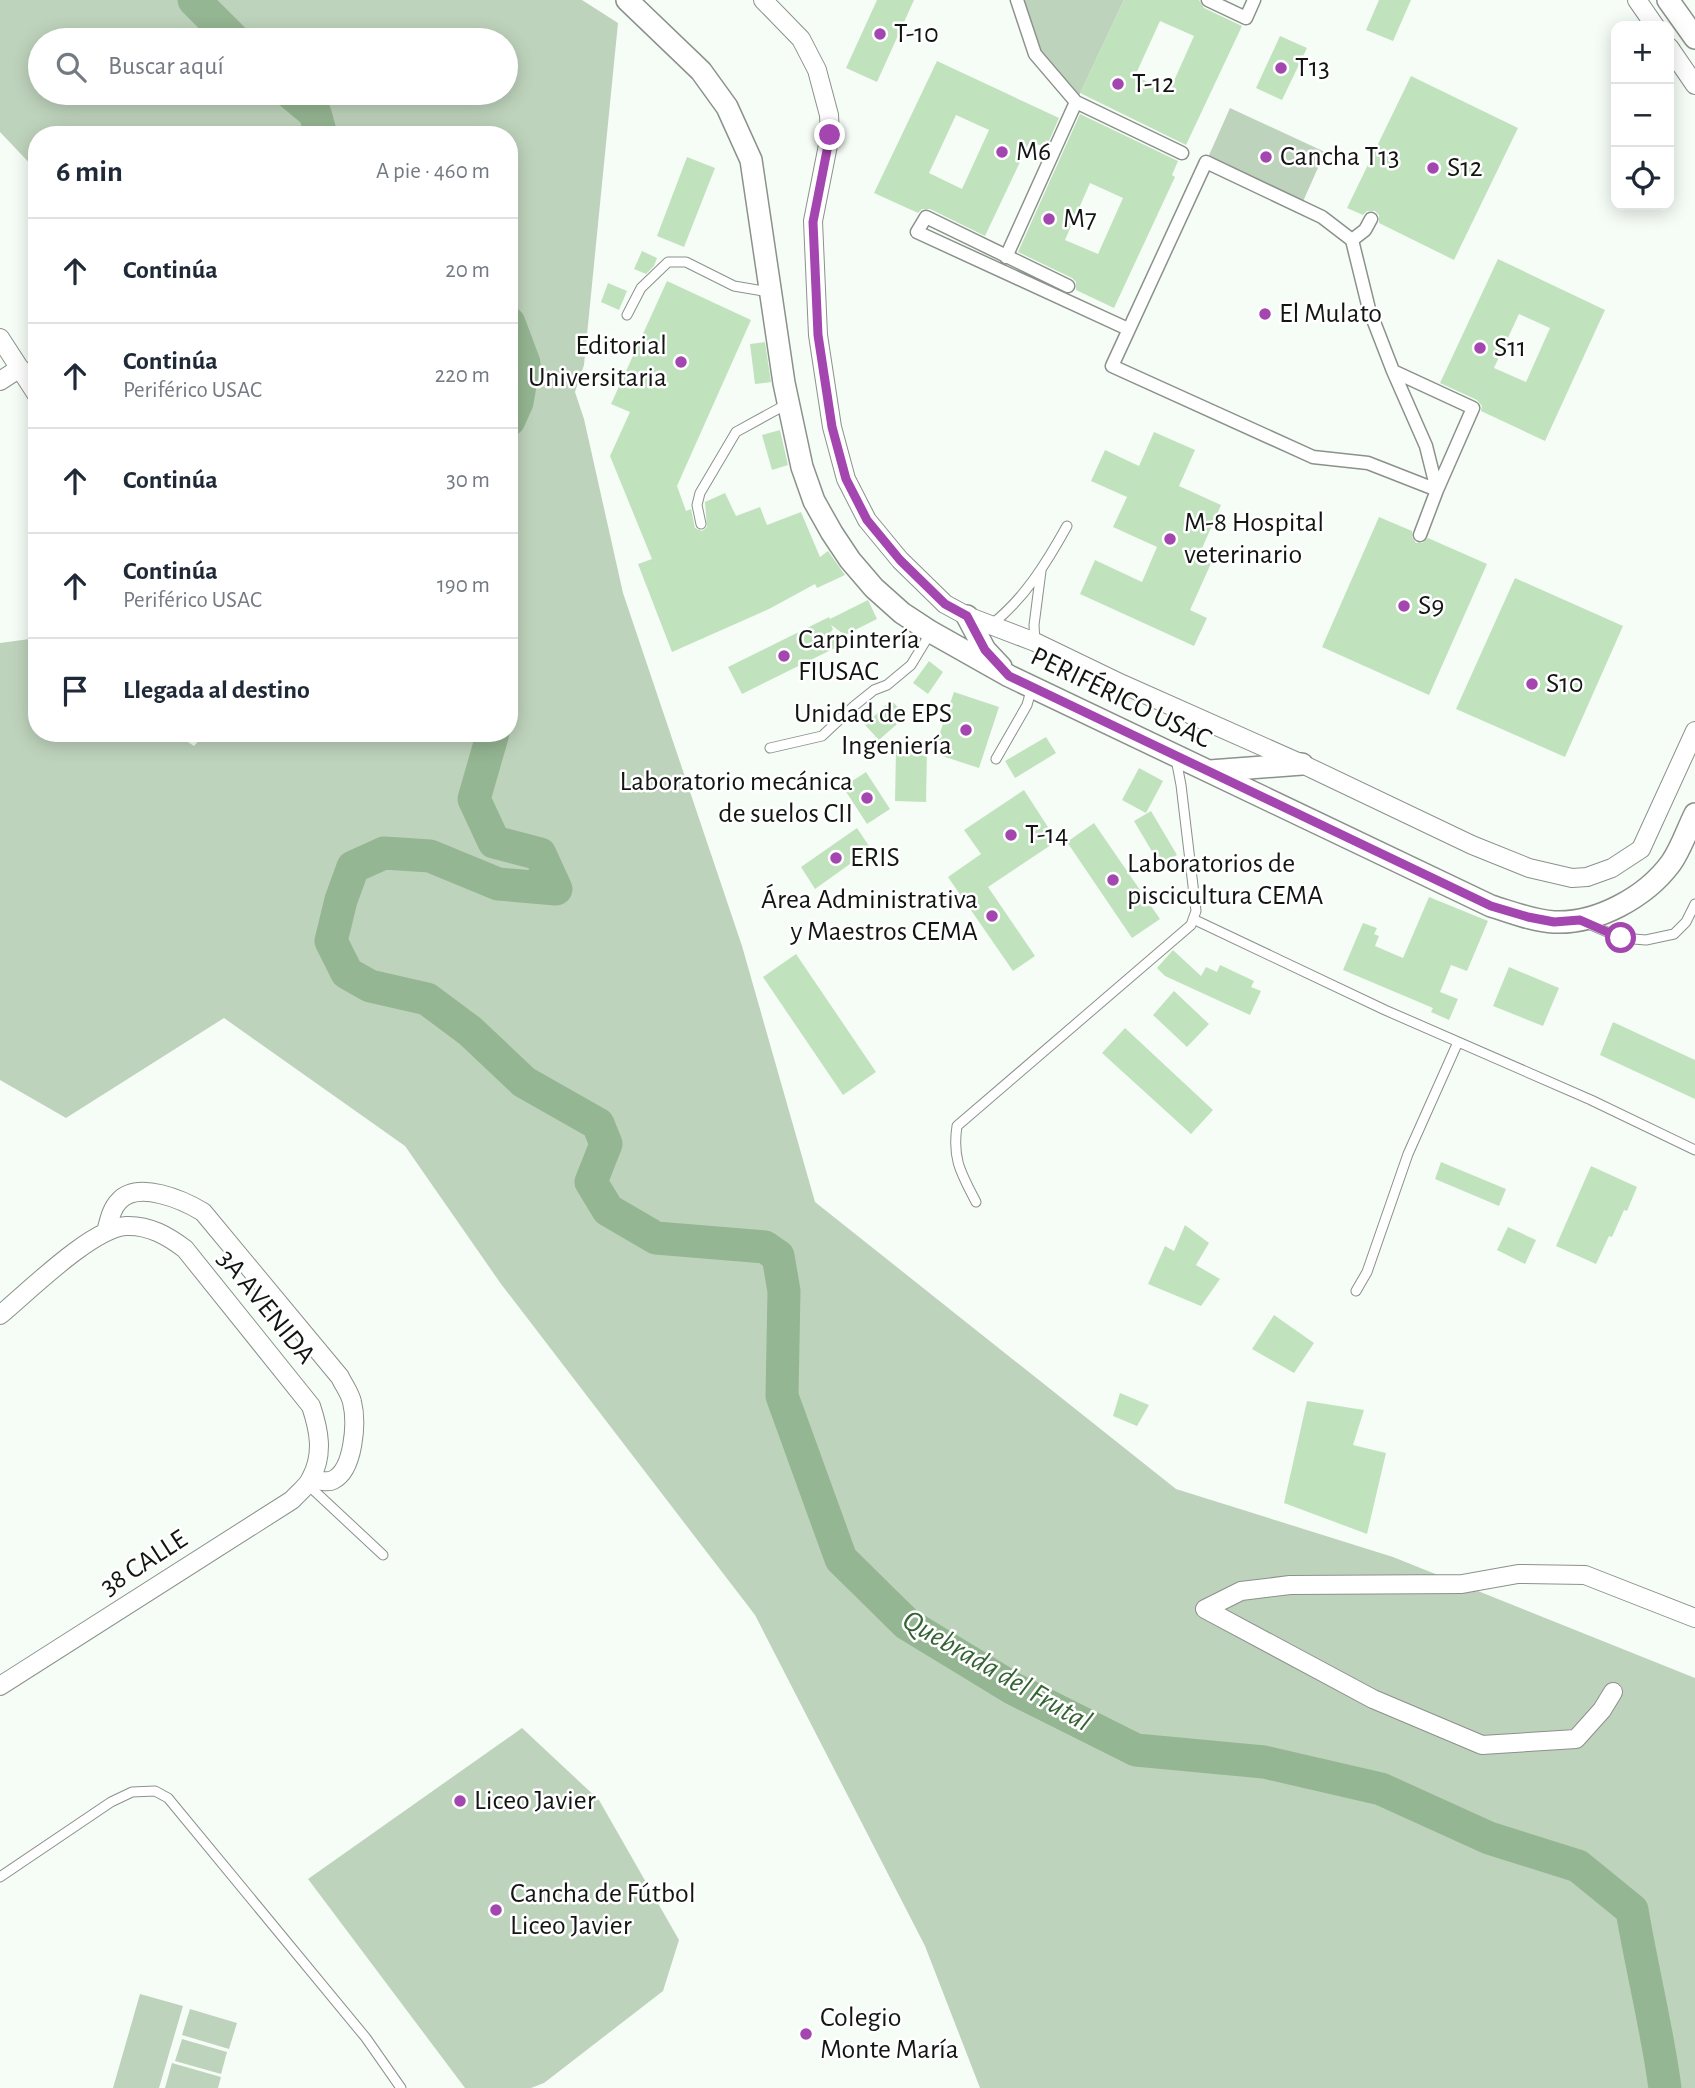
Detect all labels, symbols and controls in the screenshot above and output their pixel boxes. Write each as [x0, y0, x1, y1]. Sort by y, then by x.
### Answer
place label: T-10 [894, 20, 939, 48]
map controls [1611, 21, 1674, 210]
button: + [1611, 21, 1674, 84]
marker: T-10 [872, 26, 888, 42]
search box [28, 28, 518, 105]
icon: search [52, 48, 90, 86]
text: Buscar aquí [108, 53, 224, 79]
place label: T13 [1295, 54, 1330, 82]
marker: T13 [1273, 60, 1289, 76]
place label: T-12 [1132, 70, 1175, 98]
marker: T-12 [1110, 76, 1126, 92]
button: − [1611, 84, 1674, 147]
route end [814, 119, 845, 150]
place label: M6 [1016, 138, 1051, 166]
place label: Cancha T13 [1280, 143, 1399, 171]
marker: M6 [994, 144, 1010, 160]
button: locate [1611, 147, 1674, 210]
marker: Cancha T13 [1258, 149, 1274, 165]
place label: S12 [1447, 154, 1483, 182]
text: 6 min [56, 157, 123, 187]
text: A pie · 460 m [376, 160, 490, 183]
marker: S12 [1425, 160, 1441, 176]
place label: M7 [1063, 205, 1097, 233]
marker: M7 [1041, 211, 1057, 227]
icon: ahead [56, 252, 94, 290]
text: Continúa [123, 257, 218, 283]
text: 20 m [445, 259, 490, 282]
place label: El Mulato [1279, 300, 1382, 328]
marker: El Mulato [1257, 306, 1273, 322]
place label: Editorial Universitaria [528, 332, 667, 392]
place label: S11 [1494, 334, 1526, 362]
marker: S11 [1472, 340, 1488, 356]
text: Continúa [123, 348, 218, 374]
marker: Editorial Universitaria [673, 354, 689, 370]
icon: ahead [56, 357, 94, 395]
text: 220 m [435, 364, 490, 387]
text: Periférico USAC [123, 379, 262, 402]
icon: ahead [56, 462, 94, 500]
text: Continúa [123, 467, 218, 493]
text: 30 m [446, 469, 490, 492]
place label: M-8 Hospital veterinario [1184, 509, 1324, 569]
marker: M-8 Hospital veterinario [1162, 531, 1178, 547]
text: Continúa [123, 558, 218, 584]
icon: ahead [56, 567, 94, 605]
text: 190 m [437, 574, 490, 597]
text: Periférico USAC [123, 589, 262, 612]
place label: S9 [1418, 592, 1444, 620]
marker: S9 [1396, 598, 1412, 614]
place label: Carpintería FIUSAC [798, 626, 920, 686]
street label: PERIFÉRICO USAC [1026, 639, 1217, 754]
marker: Carpintería FIUSAC [776, 648, 792, 664]
place label: S10 [1546, 670, 1584, 698]
icon: arrive [56, 672, 94, 710]
marker: S10 [1524, 676, 1540, 692]
text: Llegada al destino [123, 677, 310, 703]
place label: Unidad de EPS Ingeniería [794, 700, 952, 760]
marker: Unidad de EPS Ingeniería [958, 722, 974, 738]
place label: Laboratorio mecánica de suelos CII [620, 768, 853, 828]
marker: Laboratorio mecánica de suelos CII [859, 790, 875, 806]
place label: T-14 [1025, 821, 1068, 849]
marker: T-14 [1003, 827, 1019, 843]
place label: ERIS [850, 844, 900, 872]
marker: ERIS [828, 850, 844, 866]
place label: Laboratorios de piscicultura CEMA [1127, 850, 1324, 910]
marker: Laboratorios de piscicultura CEMA [1105, 872, 1121, 888]
place label: Área Administrativa y Maestros CEMA [761, 883, 978, 946]
marker: Área Administrativa y Maestros CEMA [984, 908, 1000, 924]
route start [1605, 922, 1636, 953]
street label: 3A AVENIDA [212, 1245, 320, 1369]
street label: 38 CALLE [96, 1525, 192, 1601]
water label: Quebrada del Frutal [897, 1605, 1097, 1737]
place label: Liceo Javier [474, 1787, 596, 1815]
marker: Liceo Javier [452, 1793, 468, 1809]
place label: Cancha de Fútbol Liceo Javier [510, 1880, 696, 1940]
marker: Cancha de Fútbol Liceo Javier [488, 1902, 504, 1918]
place label: Colegio Monte María [820, 2004, 959, 2064]
marker: Colegio Monte María [798, 2026, 814, 2042]

